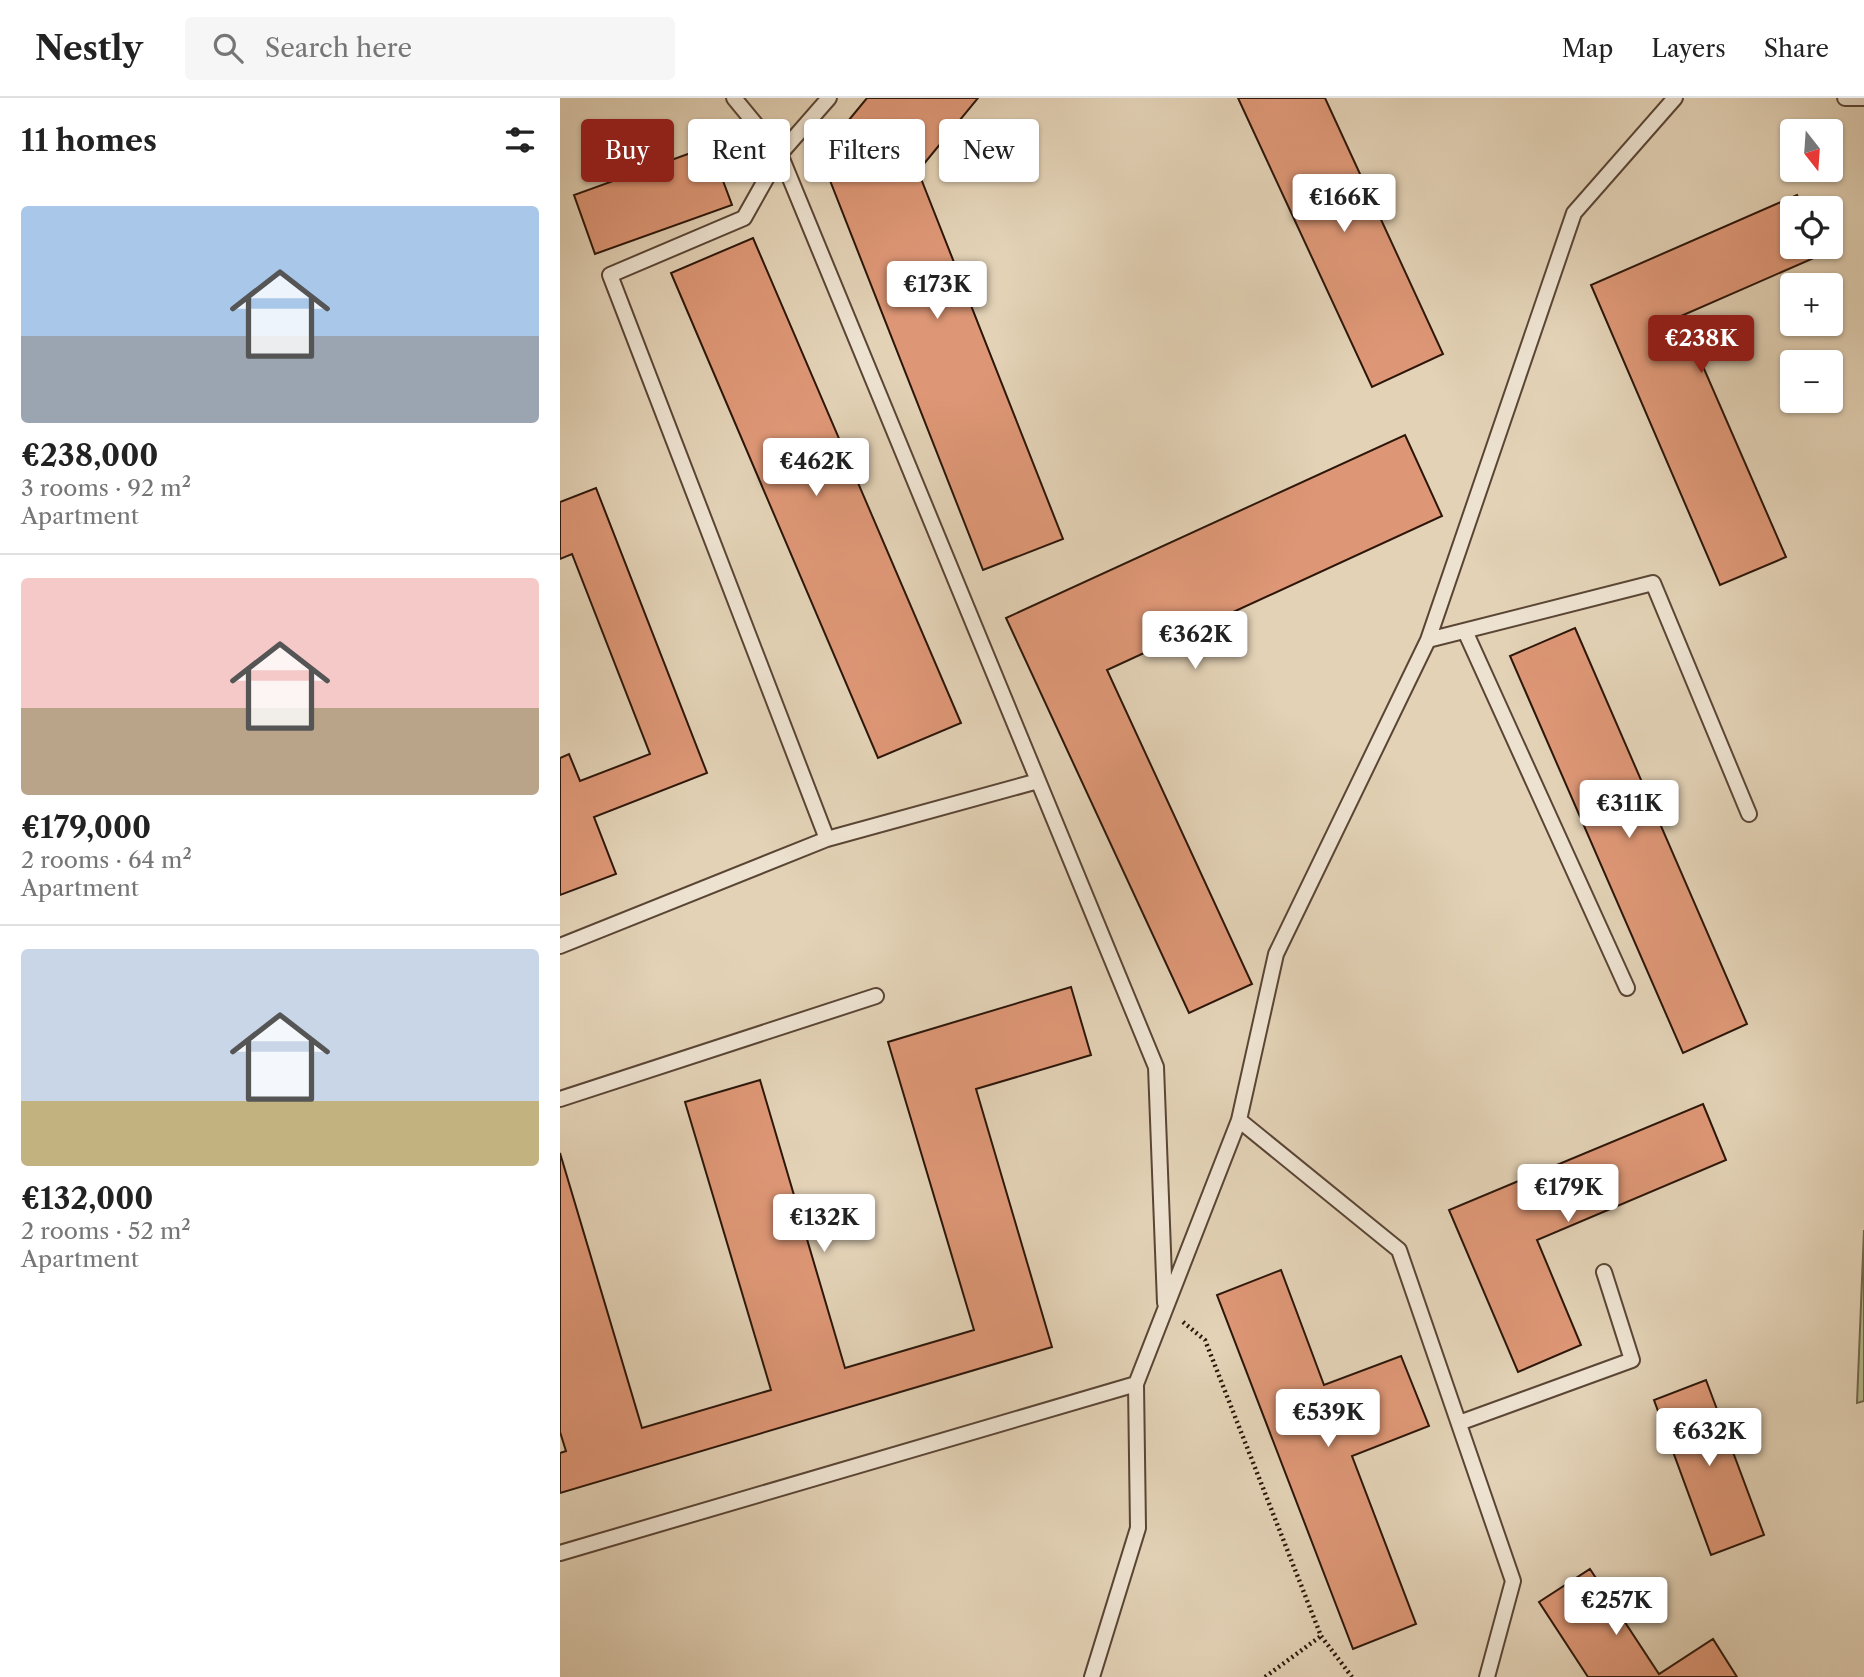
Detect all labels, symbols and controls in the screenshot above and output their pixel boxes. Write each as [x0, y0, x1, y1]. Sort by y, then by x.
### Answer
search box [185, 17, 675, 80]
text: Nestly [35, 28, 143, 69]
icon: search [209, 29, 247, 67]
text: Search here [265, 32, 412, 64]
text: Map [1562, 34, 1613, 63]
text: Layers [1651, 34, 1726, 63]
text: Share [1764, 34, 1829, 63]
chip: Buy [581, 119, 674, 182]
chip: Rent [688, 119, 790, 182]
chip: Filters [804, 119, 925, 182]
chip: New [939, 119, 1039, 182]
north arrow [1780, 119, 1843, 182]
map controls [1780, 119, 1843, 413]
icon: filters [501, 121, 539, 159]
text: 11 homes [21, 122, 157, 159]
pin: €166K [1295, 174, 1393, 234]
text: €166K [1309, 183, 1379, 211]
button: locate [1780, 196, 1843, 259]
icon: home [217, 251, 343, 377]
pin: €173K [888, 262, 986, 321]
text: €173K [903, 270, 971, 298]
button: + [1780, 273, 1843, 336]
pin: €238K [1652, 316, 1750, 375]
text: €238K [1664, 324, 1738, 352]
button: − [1780, 350, 1843, 413]
text: €238,000 [21, 437, 158, 474]
pin: €462K [767, 438, 865, 498]
text: €462K [779, 447, 853, 475]
text: 3 rooms · 92 m² [21, 474, 191, 502]
text: Apartment [21, 502, 139, 530]
pin: €362K [1146, 612, 1244, 671]
text: €362K [1158, 620, 1232, 648]
icon: home [217, 623, 343, 749]
pin: €311K [1580, 780, 1678, 840]
text: €311K [1596, 789, 1662, 817]
text: €179,000 [21, 809, 151, 846]
text: 2 rooms · 64 m² [21, 846, 192, 874]
text: Apartment [21, 874, 139, 902]
icon: home [217, 994, 343, 1120]
pin: €179K [1519, 1164, 1617, 1224]
text: €179K [1533, 1173, 1603, 1201]
text: €132,000 [21, 1180, 153, 1217]
pin: €132K [775, 1194, 873, 1254]
text: €132K [789, 1203, 859, 1231]
text: 2 rooms · 52 m² [21, 1217, 191, 1245]
text: Apartment [21, 1245, 139, 1273]
pin: €539K [1279, 1390, 1377, 1449]
text: €539K [1292, 1398, 1364, 1426]
pin: €632K [1660, 1408, 1758, 1468]
text: €632K [1672, 1417, 1746, 1445]
pin: €257K [1567, 1578, 1665, 1637]
text: €257K [1580, 1586, 1652, 1614]

